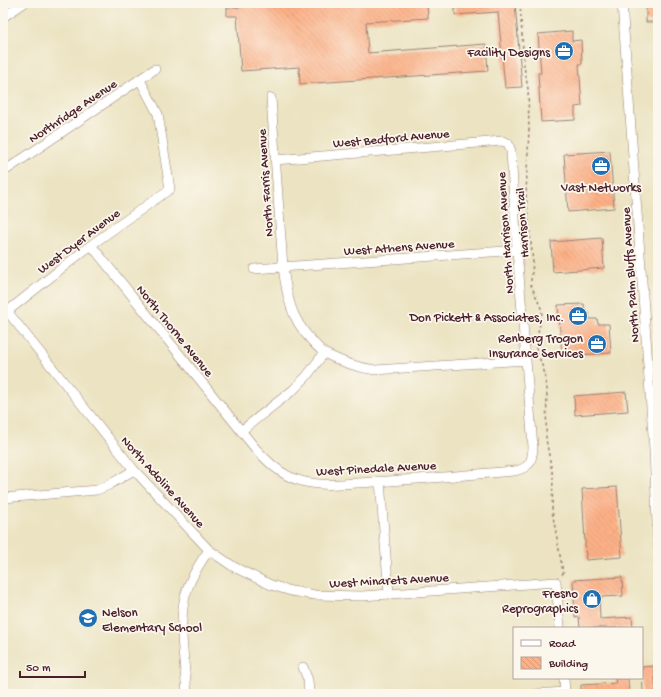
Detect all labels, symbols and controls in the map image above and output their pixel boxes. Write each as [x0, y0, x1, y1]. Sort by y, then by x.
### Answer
office icon: Facility Designs [553, 40, 575, 62]
place label: Facility Designs [466, 46, 551, 61]
street label: Northridge Avenue [26, 77, 121, 147]
street label: West Bedford Avenue [332, 127, 450, 152]
street label: North Farris Avenue [255, 128, 278, 237]
office icon: Vast Networks [590, 155, 612, 177]
street label: North Harrison Avenue [495, 171, 518, 294]
place label: Vast Networks [560, 181, 642, 196]
street label: Harrison Trail [514, 187, 533, 258]
street label: West Dyer Avenue [35, 206, 124, 278]
street label: North Palm Bluffs Avenue [619, 207, 644, 343]
street label: West Athens Avenue [343, 237, 455, 260]
street label: North Thorne Avenue [132, 283, 216, 381]
office icon: Don Pickett & Associates, Inc. [567, 305, 589, 327]
place label: Don Pickett & Associates, Inc. [409, 311, 564, 326]
place label: Renberg Trogon Insurance Services [489, 332, 584, 362]
office icon: Renberg Trogon Insurance Services [586, 333, 608, 355]
street label: North Adoline Avenue [117, 434, 207, 532]
street label: West Pinedale Avenue [316, 459, 437, 480]
street label: West Minarets Avenue [329, 571, 450, 592]
place label: Fresno Reprographics [502, 587, 579, 617]
shop icon: Fresno Reprographics [581, 588, 603, 610]
place label: Nelson Elementary School [102, 606, 202, 636]
school or university icon: Nelson Elementary School [77, 607, 99, 629]
legend [513, 627, 643, 679]
text: Road [549, 638, 576, 652]
scale bar [20, 653, 85, 679]
text: Building [548, 658, 588, 672]
text: 50 m [26, 662, 51, 676]

